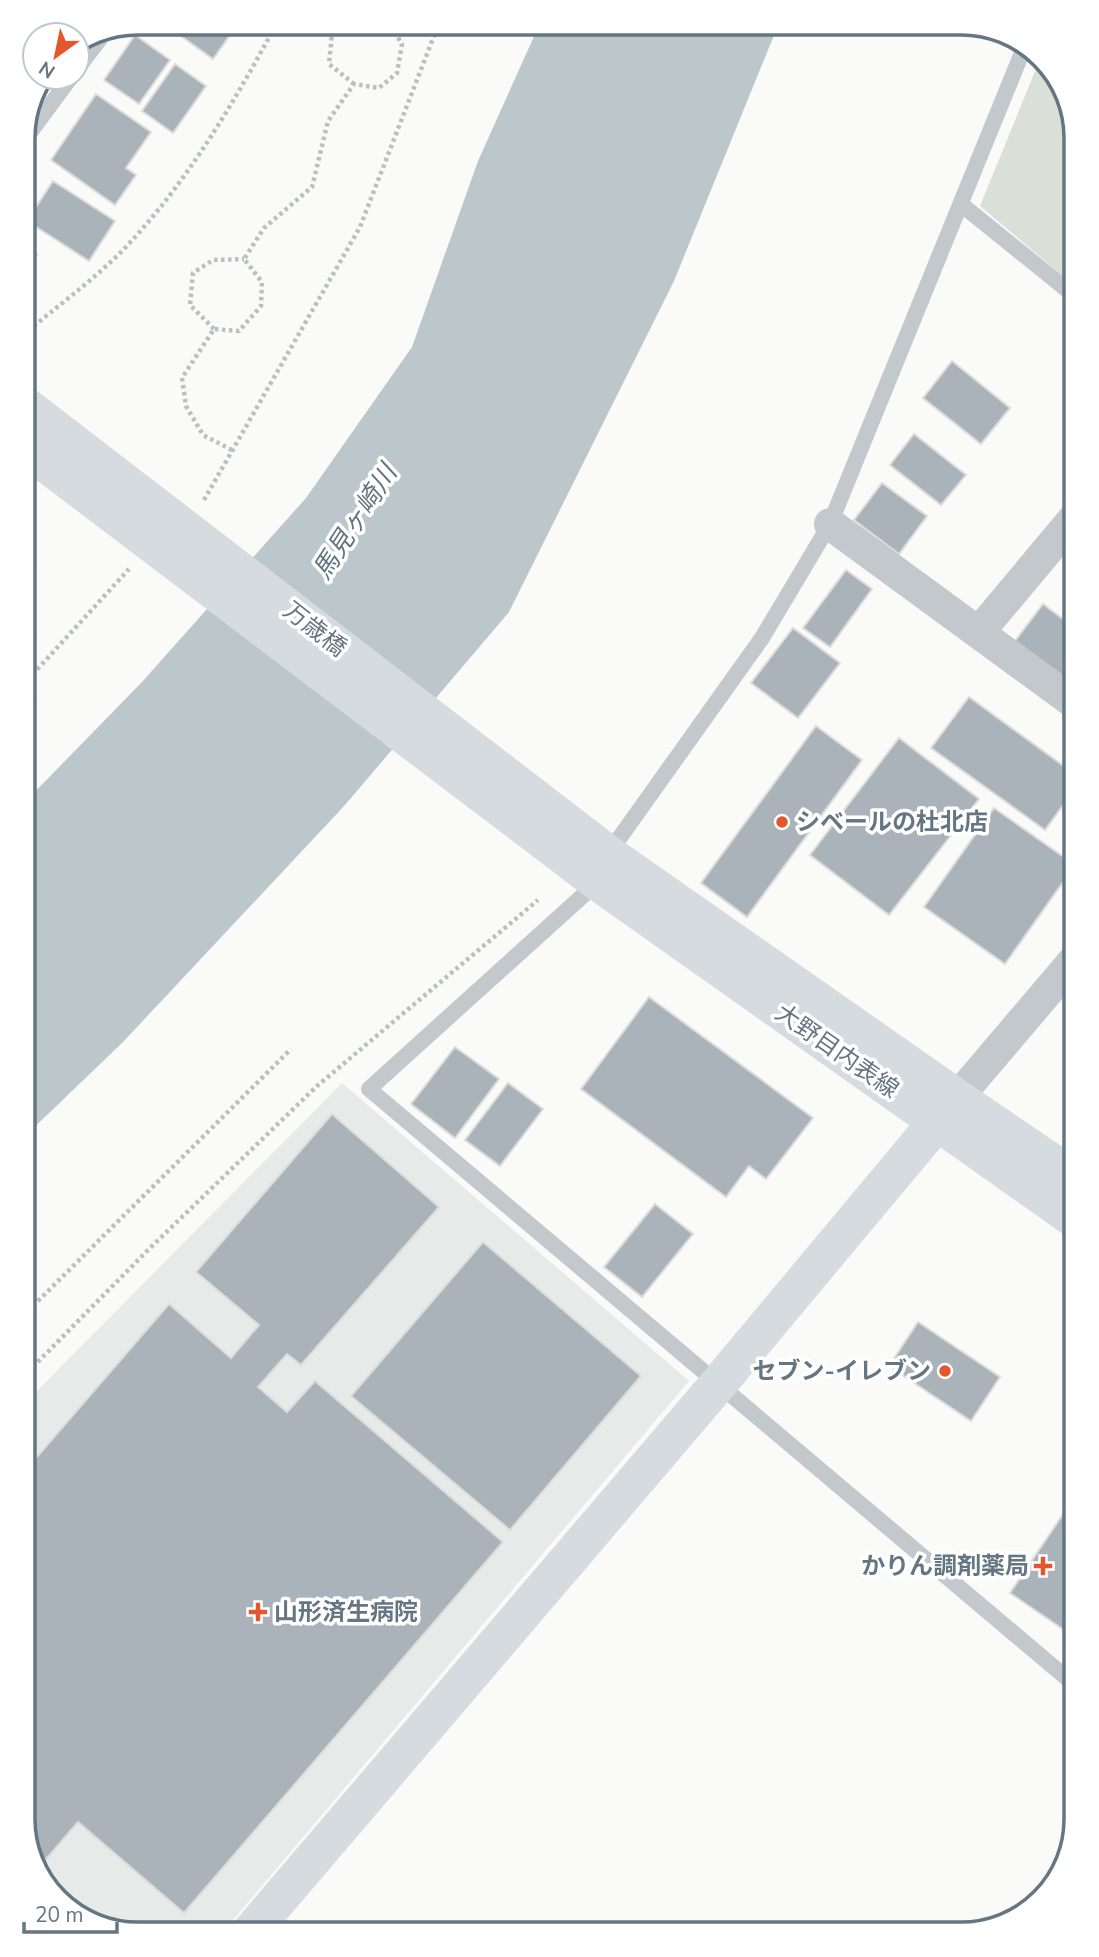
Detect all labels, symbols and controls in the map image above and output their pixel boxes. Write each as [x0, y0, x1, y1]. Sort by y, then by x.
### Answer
north arrow [21, 21, 91, 91]
text: N [34, 55, 60, 84]
water label: 馬見ヶ崎川 [305, 455, 407, 586]
street label: 万歳橋 [277, 594, 353, 664]
place label: シベールの杜北店 [796, 806, 988, 838]
marker: シベールの杜北店 [774, 814, 790, 830]
street label: 大野目内表線 [769, 997, 905, 1105]
place label: セブン-イレブン [753, 1355, 931, 1387]
marker: セブン-イレブン [937, 1363, 953, 1379]
place label: かりん調剤薬局 [861, 1550, 1029, 1582]
marker: かりん調剤薬局 [1035, 1558, 1051, 1574]
place label: 山形済生病院 [274, 1596, 418, 1628]
marker: 山形済生病院 [248, 1602, 268, 1622]
scale bar [24, 1890, 117, 1934]
text: 20 m [35, 1901, 84, 1929]

